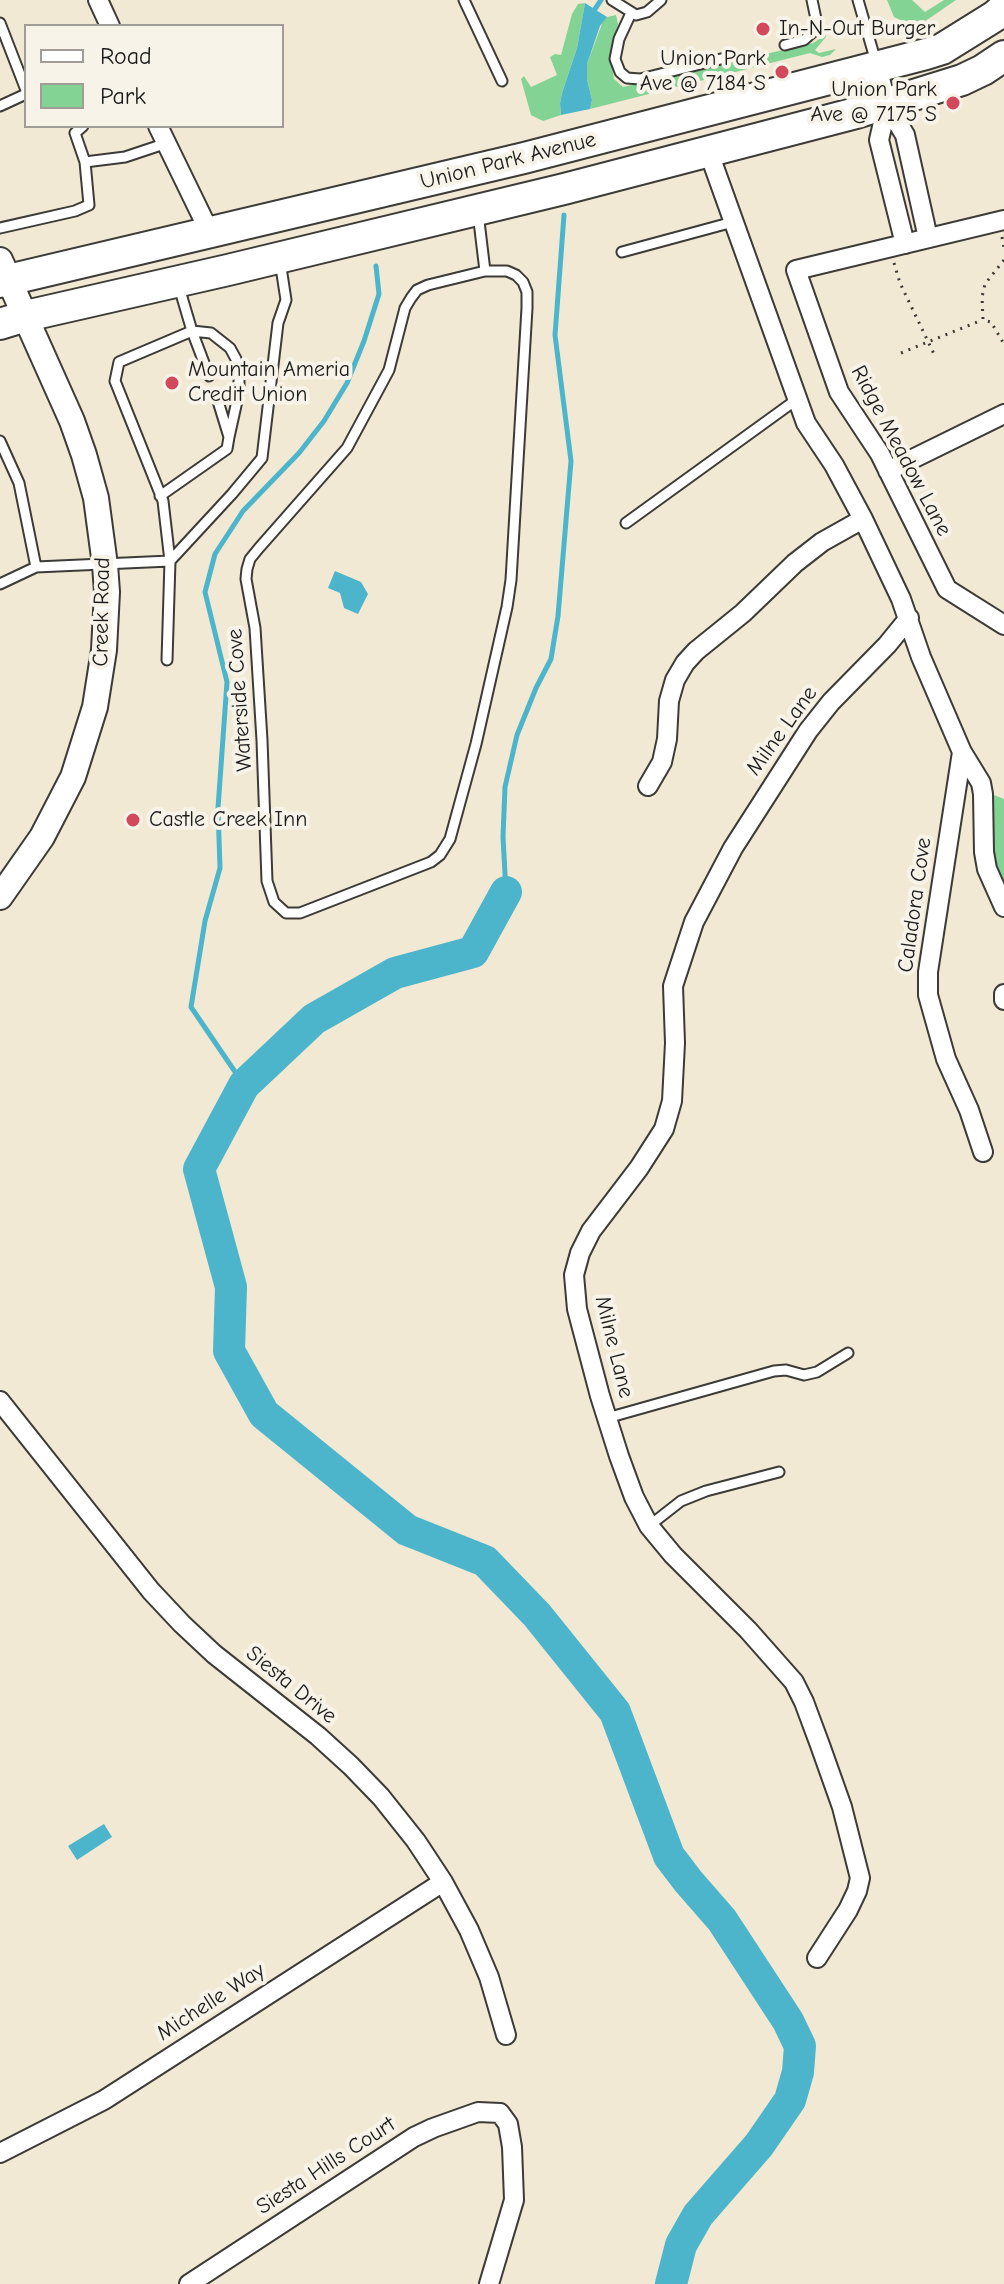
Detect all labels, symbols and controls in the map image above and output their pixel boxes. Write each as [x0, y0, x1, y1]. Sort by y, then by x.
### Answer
place label: In-N-Out Burger [779, 16, 935, 42]
marker: In-N-Out Burger [754, 20, 772, 38]
legend [24, 24, 284, 128]
text: Road [100, 42, 152, 70]
place label: Union Park Ave @ 7184 S [640, 46, 766, 98]
marker: Union Park Ave @ 7184 S [773, 63, 791, 81]
place label: Union Park Ave @ 7175 S [811, 77, 937, 128]
text: Park [100, 82, 146, 110]
marker: Union Park Ave @ 7175 S [944, 94, 962, 112]
street label: Union Park Avenue [417, 126, 599, 196]
place label: Mountain Ameria Credit Union [188, 357, 350, 408]
street label: Ridge Meadow Lane [845, 361, 957, 541]
marker: Mountain Ameria Credit Union [163, 374, 181, 392]
street label: Creek Road [88, 557, 116, 667]
street label: Waterside Cove [222, 628, 258, 772]
street label: Milne Lane [741, 681, 823, 781]
place label: Castle Creek Inn [149, 807, 307, 833]
marker: Castle Creek Inn [124, 811, 142, 829]
street label: Caladora Cove [892, 836, 938, 974]
street label: Milne Lane [589, 1293, 639, 1401]
street label: Siesta Drive [240, 1640, 342, 1730]
street label: Michelle Way [152, 1957, 270, 2047]
street label: Siesta Hills Court [252, 2111, 400, 2221]

